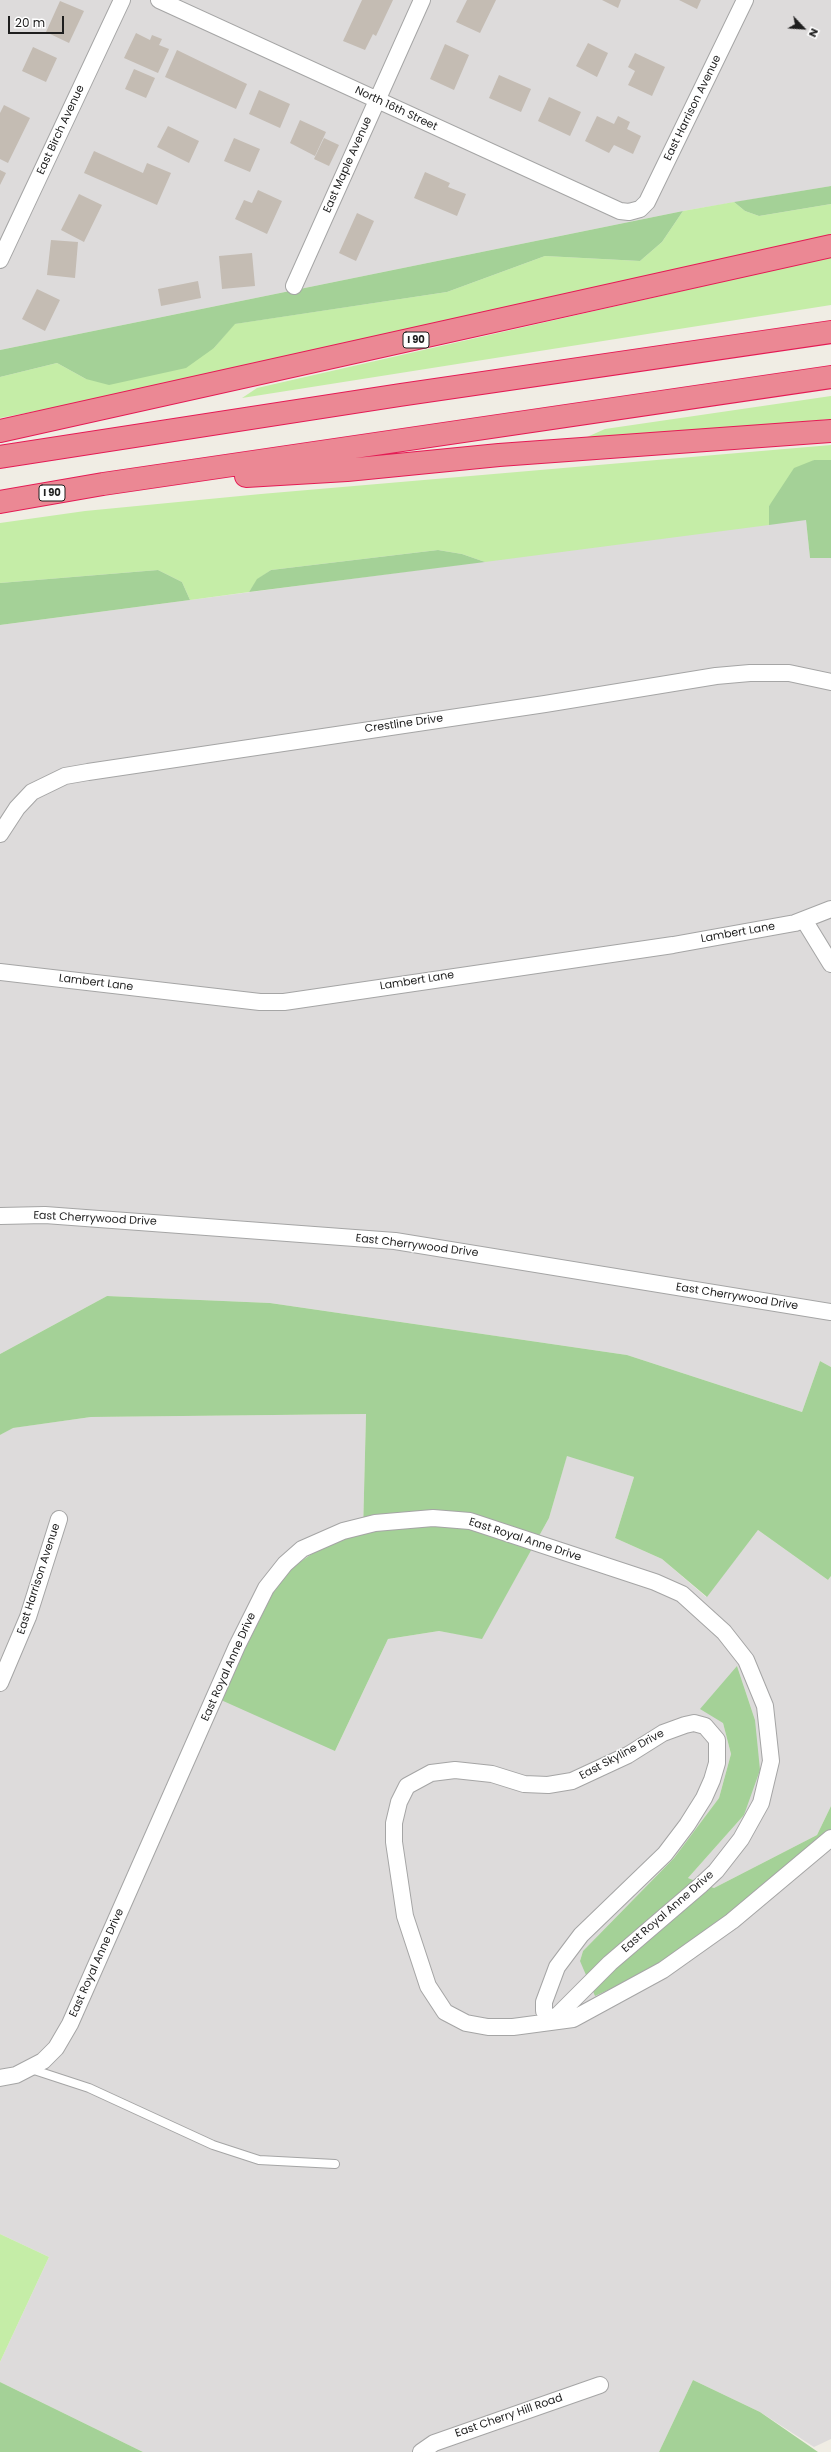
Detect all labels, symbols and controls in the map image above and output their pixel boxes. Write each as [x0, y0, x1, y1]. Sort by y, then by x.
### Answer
scale bar [10, 8, 66, 34]
north arrow [783, 8, 823, 48]
text: 20 m [15, 14, 45, 31]
text: N [805, 26, 823, 40]
street label: East Harrison Avenue [662, 53, 724, 163]
street label: East Birch Avenue [34, 83, 88, 177]
street label: North 16th Street [353, 84, 439, 134]
street label: East Maple Avenue [321, 115, 375, 215]
road number: I 90 [403, 332, 429, 348]
road number: I 90 [39, 485, 65, 501]
street label: Crestline Drive [364, 712, 444, 736]
street label: Lambert Lane [700, 920, 776, 946]
street label: Lambert Lane [379, 969, 455, 993]
street label: Lambert Lane [58, 972, 134, 994]
street label: East Cherrywood Drive [33, 1209, 157, 1229]
street label: East Cherrywood Drive [355, 1232, 479, 1260]
street label: East Cherrywood Drive [675, 1281, 799, 1313]
street label: East Royal Anne Drive [467, 1516, 583, 1564]
street label: East Harrison Avenue [15, 1522, 63, 1636]
street label: East Royal Anne Drive [199, 1611, 259, 1723]
street label: East Skyline Drive [577, 1727, 667, 1783]
street label: East Royal Anne Drive [619, 1868, 717, 1956]
street label: East Royal Anne Drive [67, 1907, 127, 2019]
street label: East Cherry Hill Road [454, 2391, 564, 2441]

